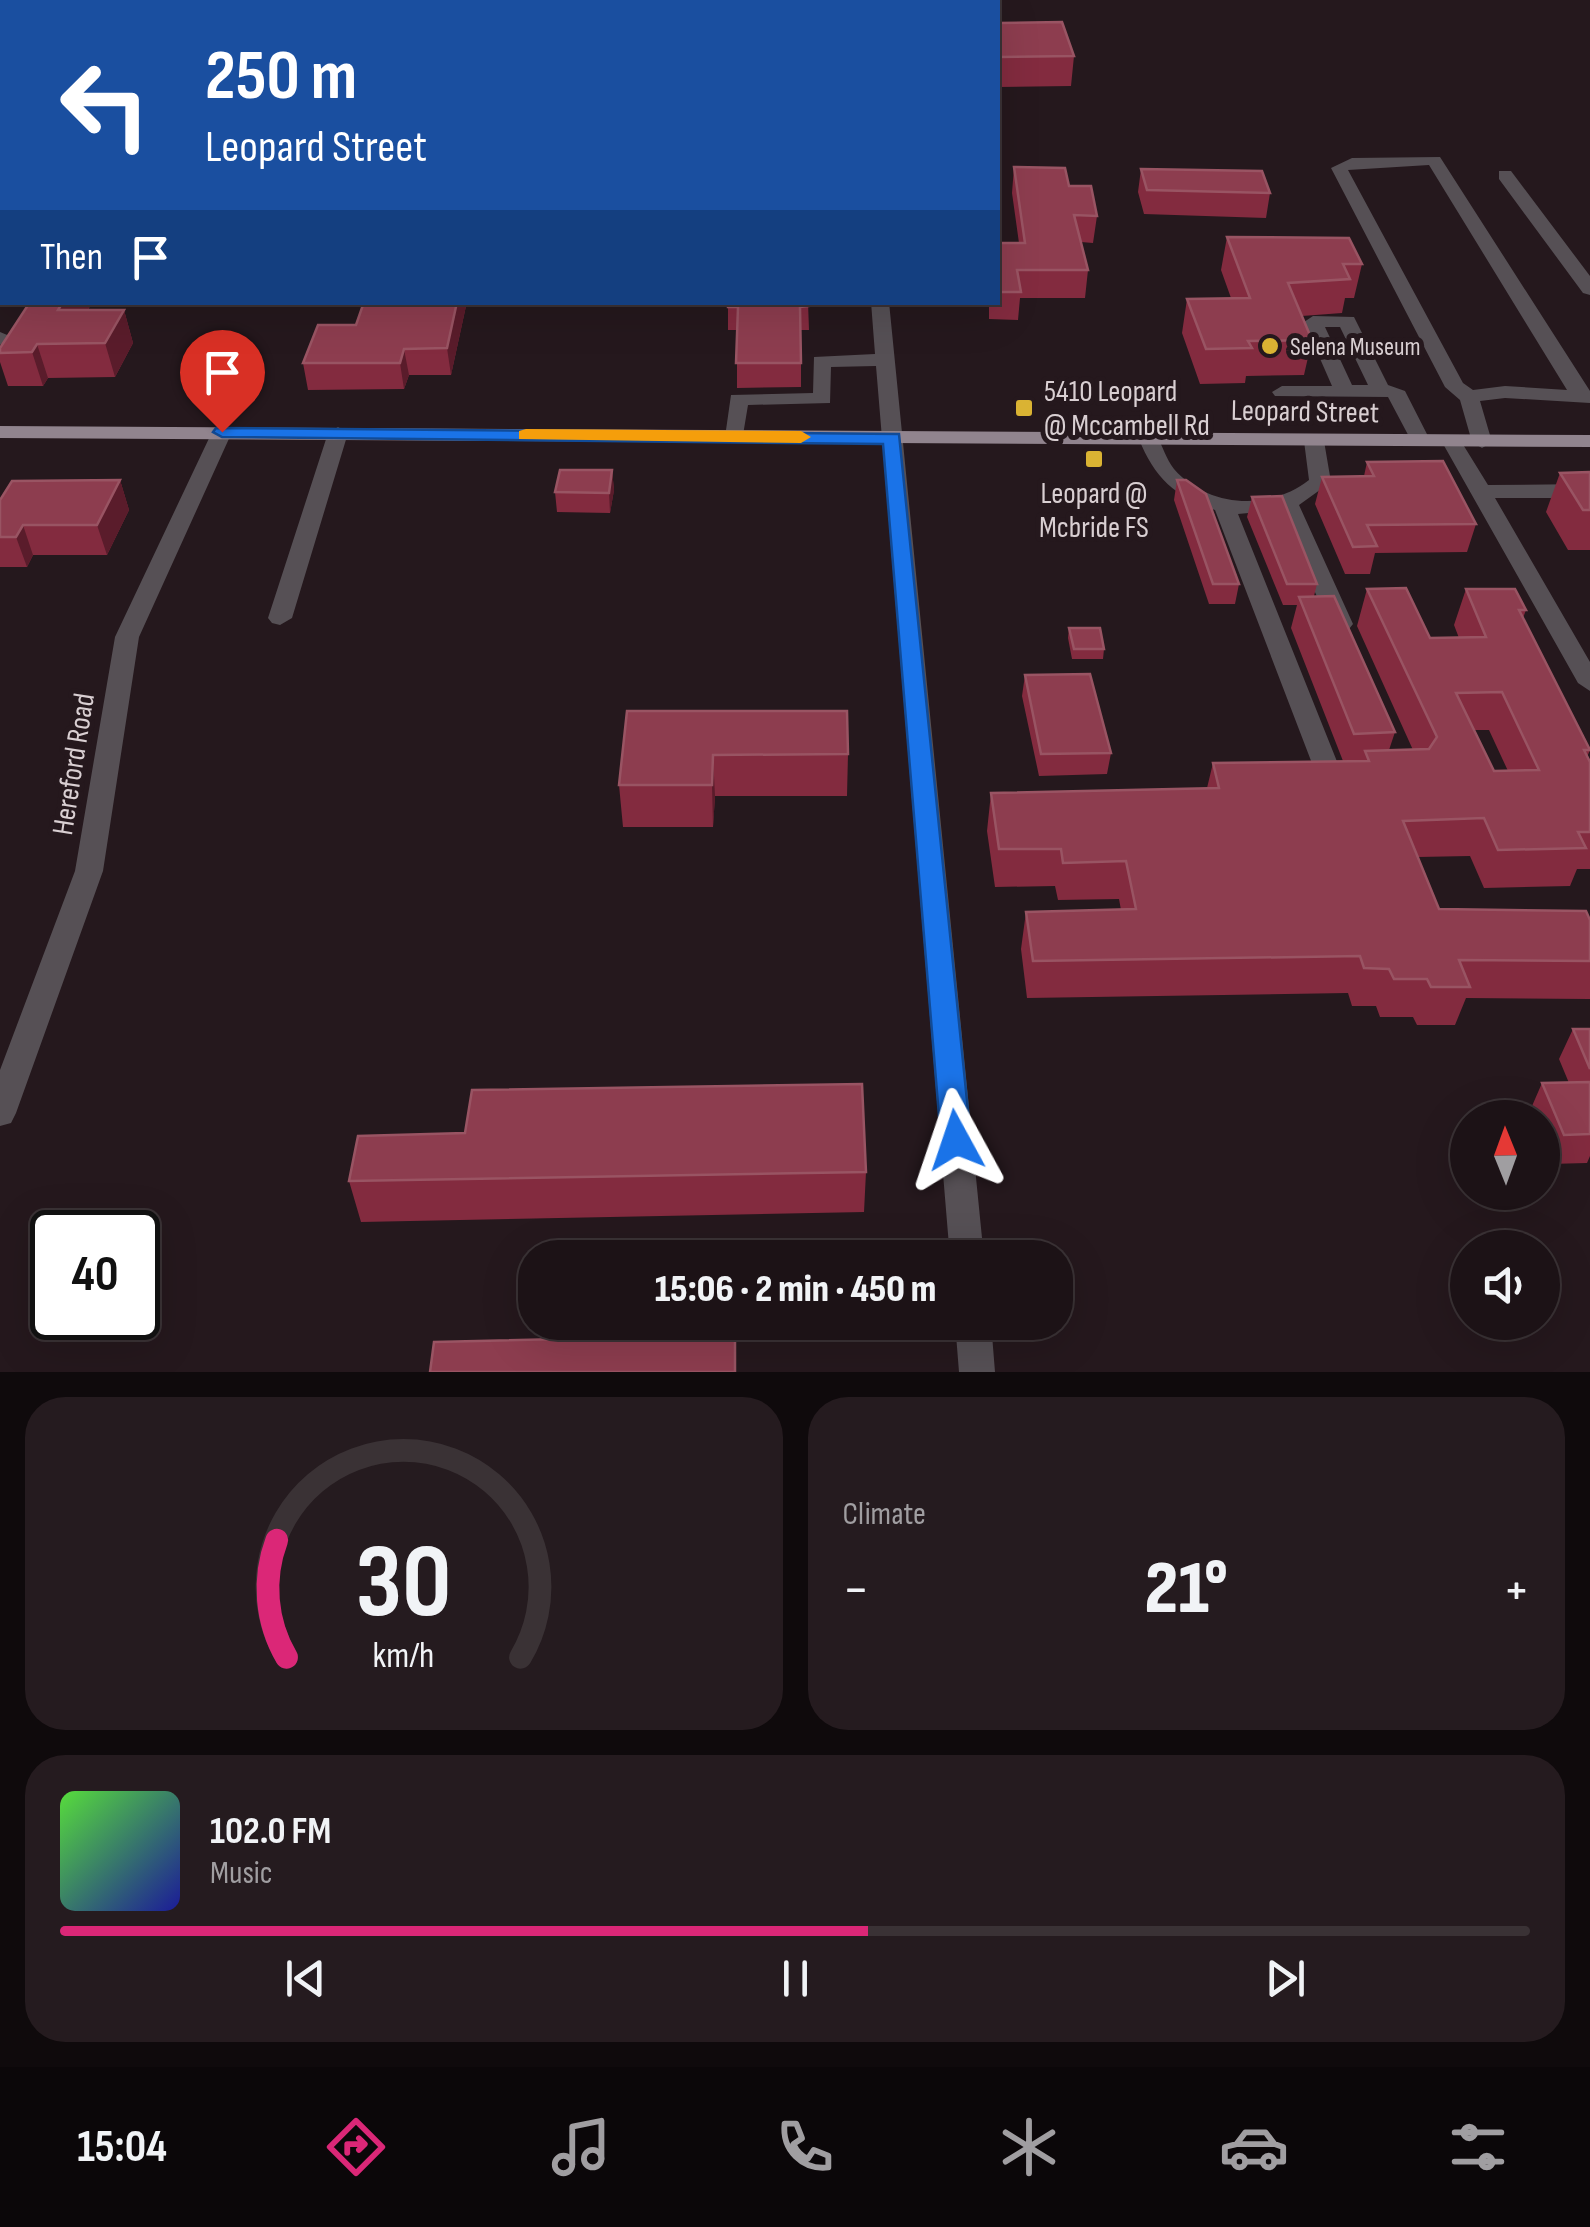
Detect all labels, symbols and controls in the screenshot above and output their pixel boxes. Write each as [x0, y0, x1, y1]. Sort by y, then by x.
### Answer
text: 250 m [205, 35, 357, 119]
icon: left [40, 40, 170, 170]
text: Leopard Street [205, 120, 427, 175]
icon: arrive [123, 230, 178, 285]
text: Then [40, 235, 103, 280]
pin [180, 330, 265, 433]
place label: Selena Museum [1290, 332, 1421, 363]
marker: Selena Museum [1259, 335, 1281, 357]
icon: arrive [195, 345, 250, 400]
place label: 5410 Leopard @ Mccambell Rd [1044, 374, 1210, 444]
street label: Leopard Street [1231, 393, 1379, 431]
marker: 5410 Leopard @ Mccambell Rd [1013, 397, 1035, 419]
marker: Leopard @ Mcbride FS [1083, 448, 1105, 470]
place label: Leopard @ Mcbride FS [1039, 476, 1149, 546]
street label: Hereford Road [45, 691, 103, 838]
position arrow [904, 1088, 1008, 1192]
north arrow [1450, 1100, 1560, 1210]
map controls [1450, 1100, 1560, 1340]
speed limit sign: 40 [30, 1210, 160, 1340]
button: sound [1450, 1230, 1560, 1340]
text: 15:06 · 2 min · 450 m [655, 1267, 936, 1312]
text: Climate [843, 1495, 926, 1534]
text: 30 [356, 1521, 452, 1646]
text: 21° [1144, 1544, 1228, 1635]
text: − [843, 1557, 869, 1624]
text: + [1503, 1557, 1530, 1624]
text: km/h [373, 1635, 435, 1678]
text: 102.0 FM [210, 1809, 331, 1854]
text: Music [210, 1854, 273, 1893]
icon: previous [278, 1951, 333, 2006]
icon: pause [768, 1951, 823, 2006]
icon: next [1258, 1951, 1313, 2006]
icon: directions [321, 2112, 391, 2182]
icon: music [546, 2112, 616, 2182]
icon: phone [770, 2112, 840, 2182]
icon: climate [994, 2112, 1064, 2182]
icon: car [1219, 2112, 1289, 2182]
icon: filters [1443, 2112, 1513, 2182]
text: 15:04 [77, 2120, 167, 2175]

